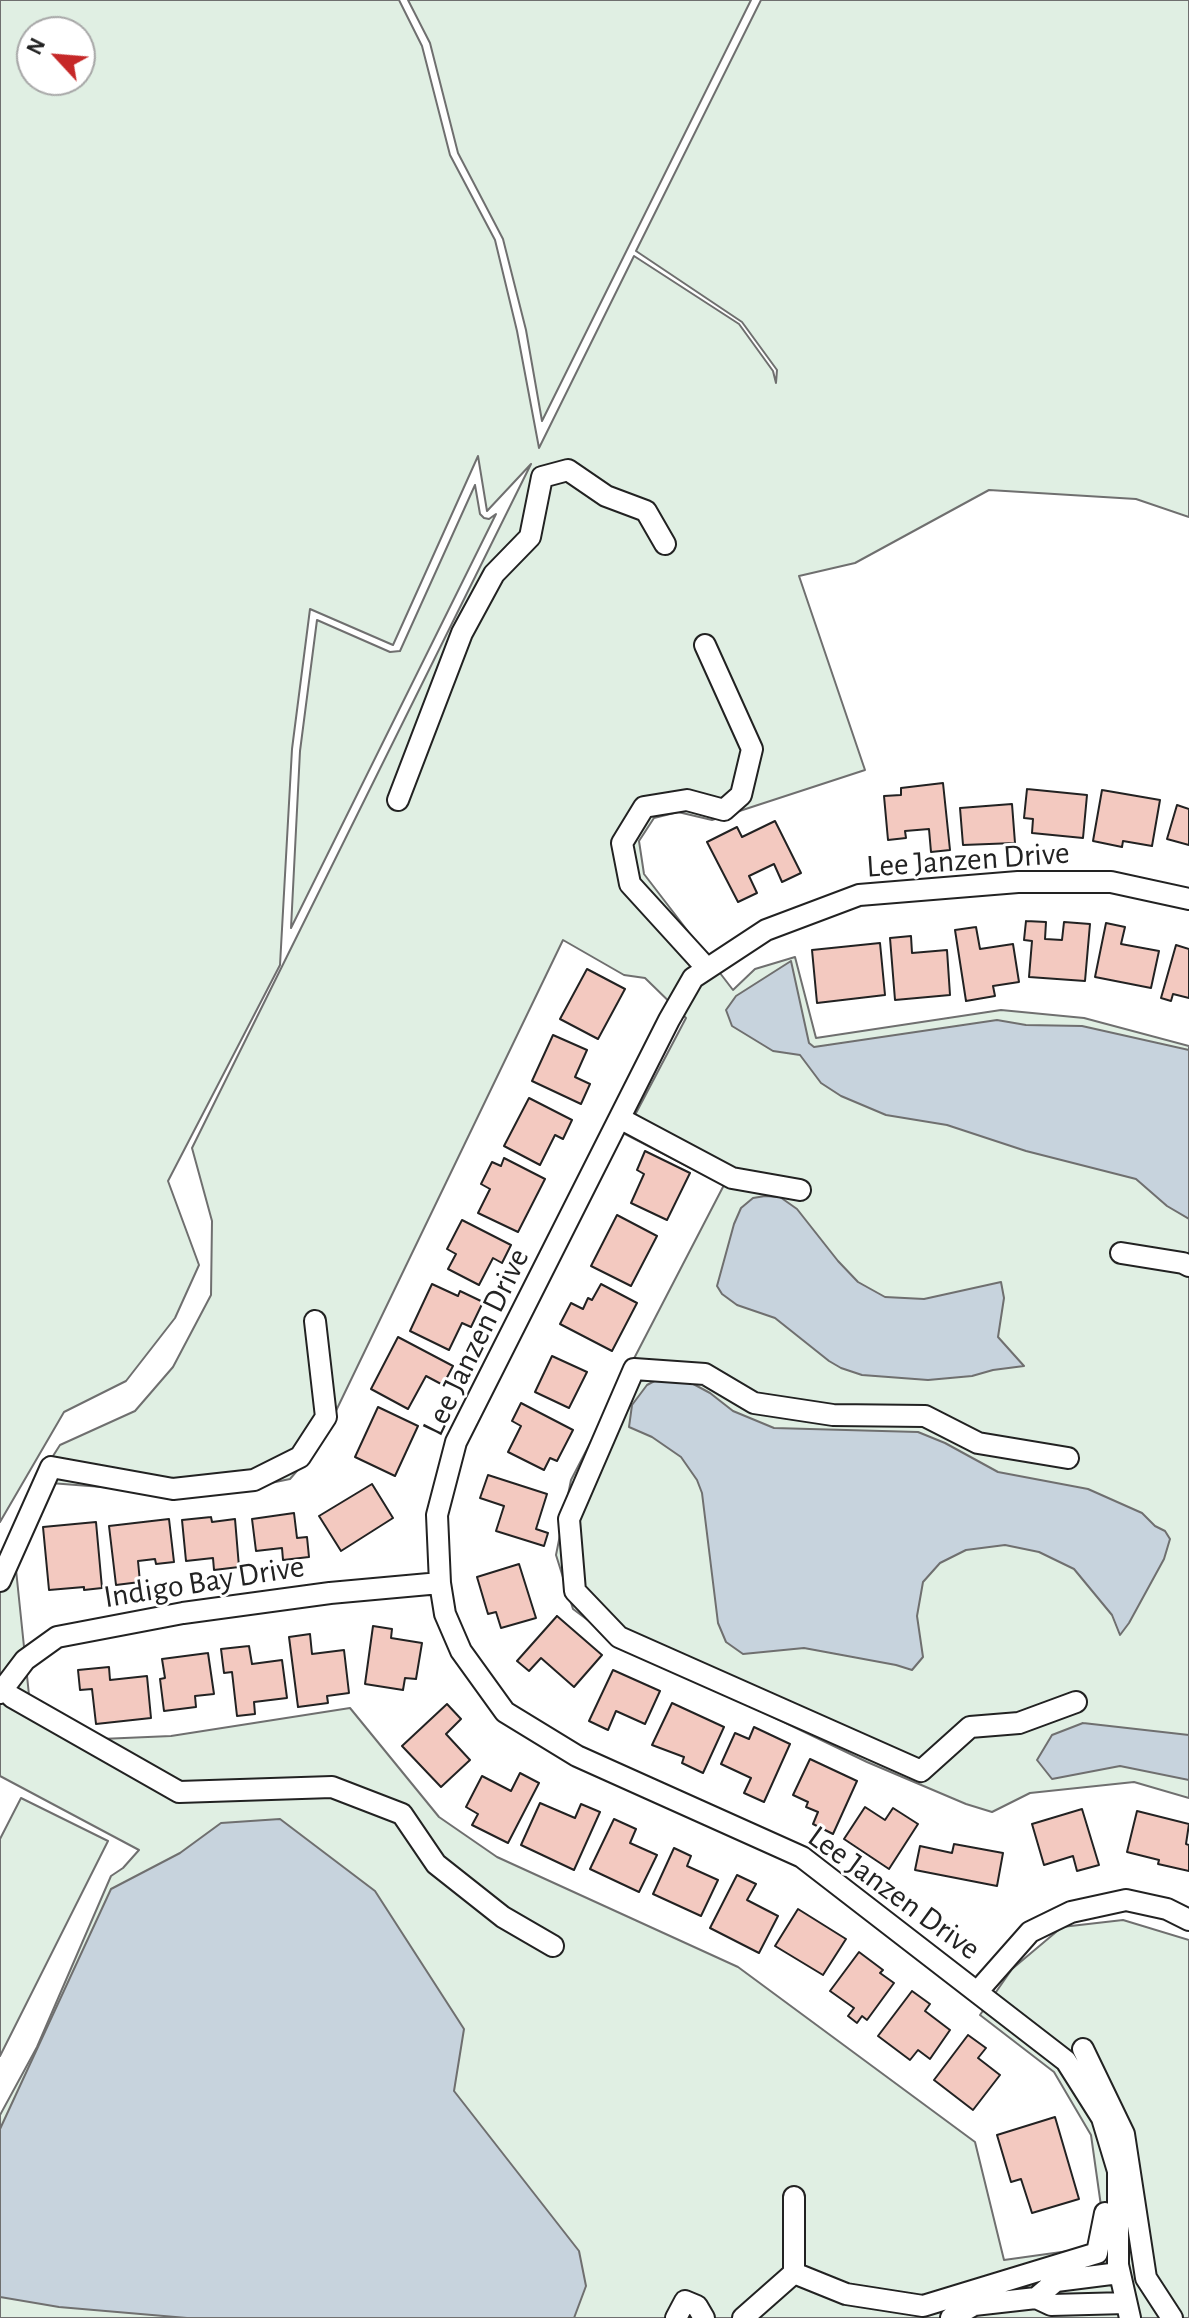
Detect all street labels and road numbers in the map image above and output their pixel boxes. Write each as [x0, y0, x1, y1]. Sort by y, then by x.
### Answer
street label: Lee Janzen Drive [865, 834, 1071, 886]
street label: Lee Janzen Drive [414, 1242, 538, 1442]
street label: Indigo Bay Drive [101, 1547, 307, 1617]
street label: Lee Janzen Drive [800, 1818, 988, 1968]

